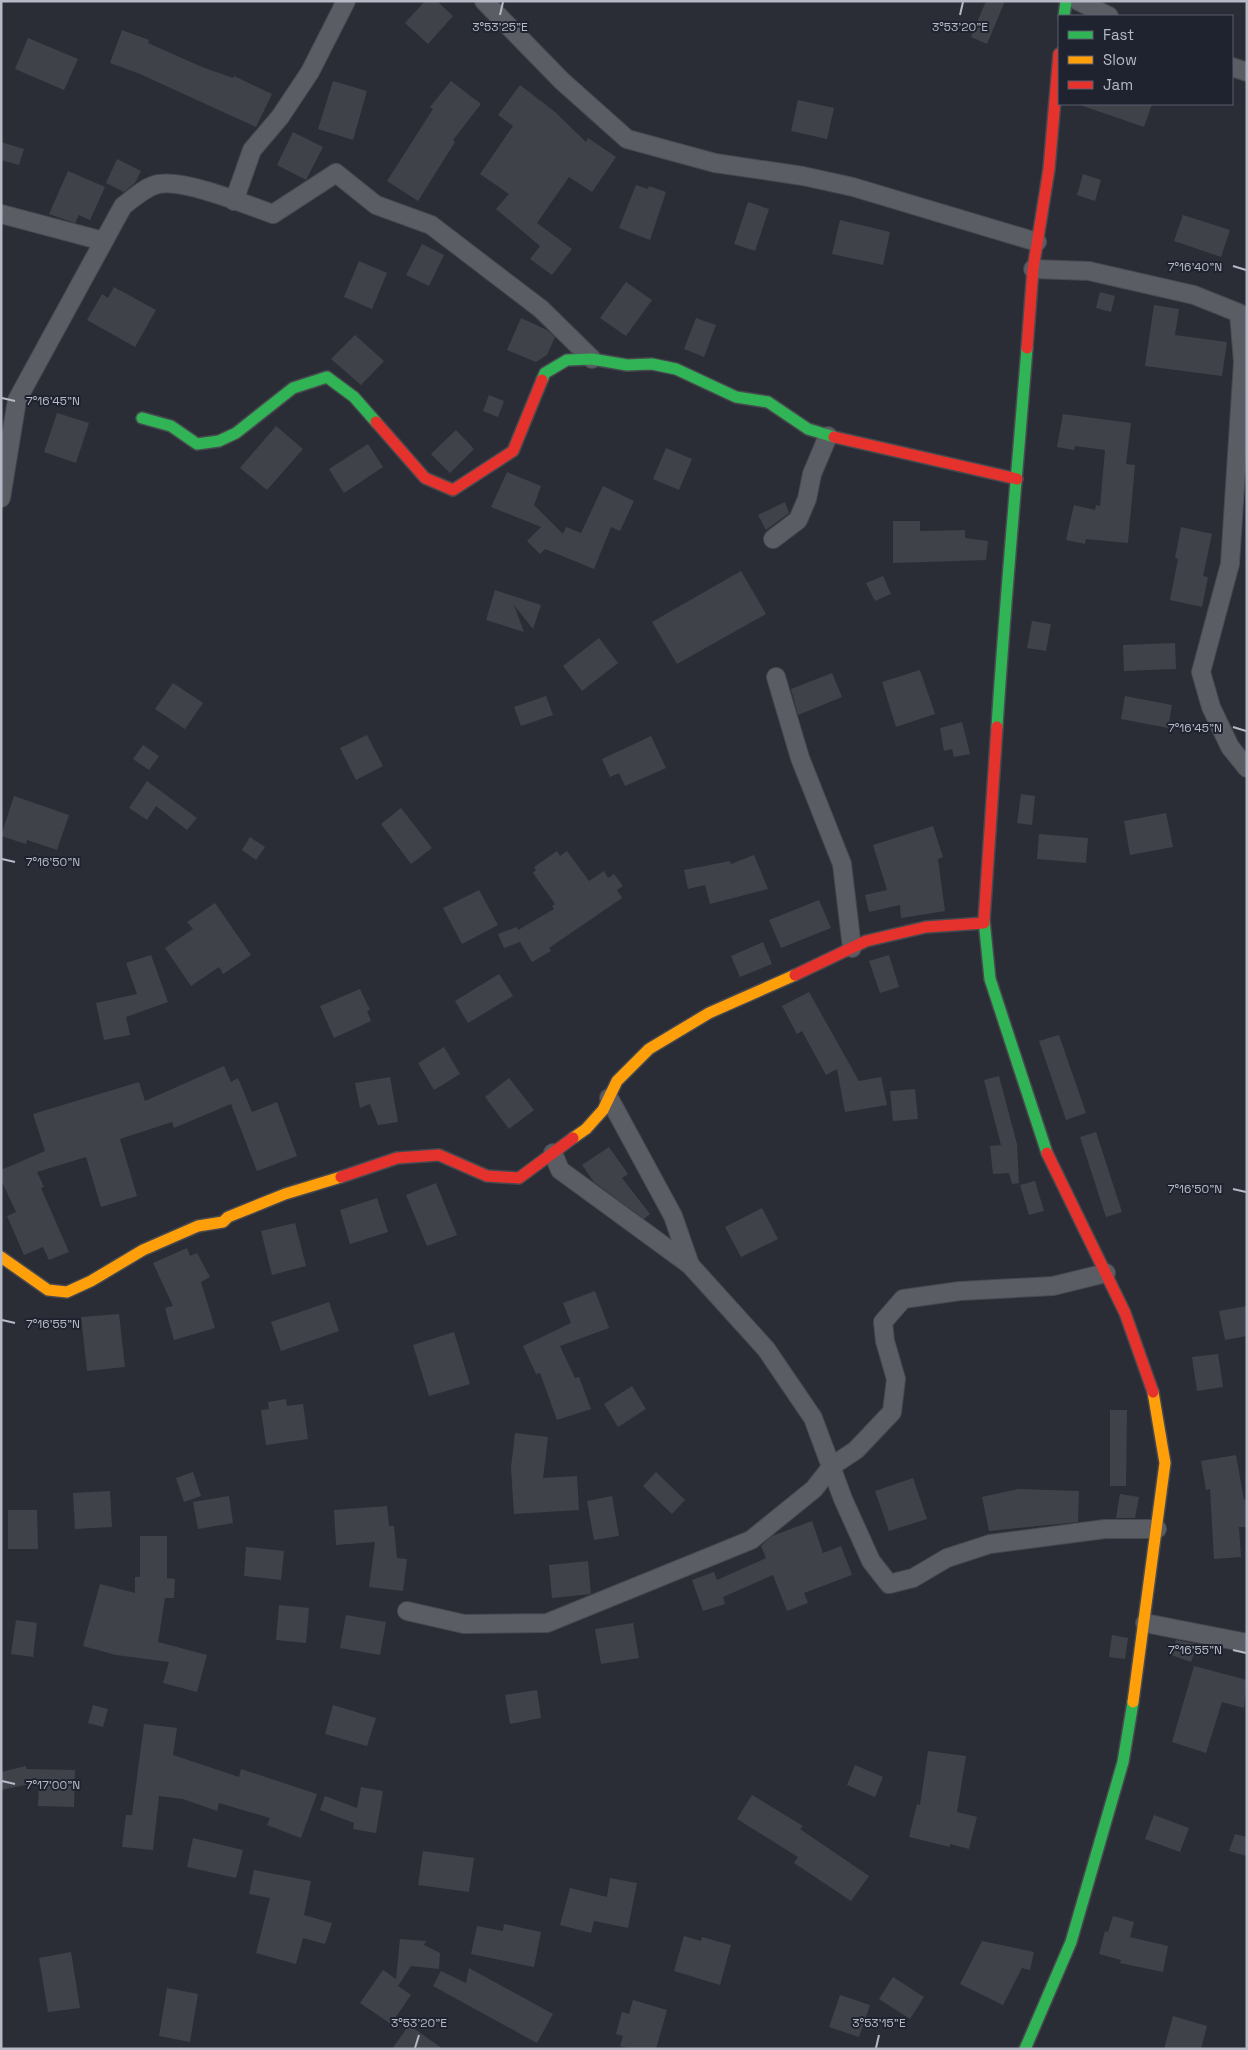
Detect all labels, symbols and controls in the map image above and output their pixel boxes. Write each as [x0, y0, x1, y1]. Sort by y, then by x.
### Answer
legend [1058, 15, 1233, 105]
text: 3°53'25"E [472, 19, 528, 35]
text: 3°53'20"E [932, 19, 988, 35]
text: Fast [1103, 25, 1134, 44]
text: Slow [1103, 50, 1137, 69]
text: Jam [1103, 75, 1133, 94]
text: 7°16'40"N [1168, 259, 1222, 275]
text: 7°16'45"N [26, 393, 80, 409]
text: 7°16'45"N [1168, 720, 1222, 736]
text: 7°16'50"N [26, 854, 80, 870]
text: 7°16'50"N [1168, 1181, 1222, 1197]
text: 7°16'55"N [26, 1316, 80, 1332]
text: 7°16'55"N [1168, 1642, 1222, 1658]
text: 7°17'00"N [26, 1777, 80, 1793]
text: 3°53'20"E [391, 2015, 447, 2031]
text: 3°53'15"E [852, 2015, 906, 2031]

